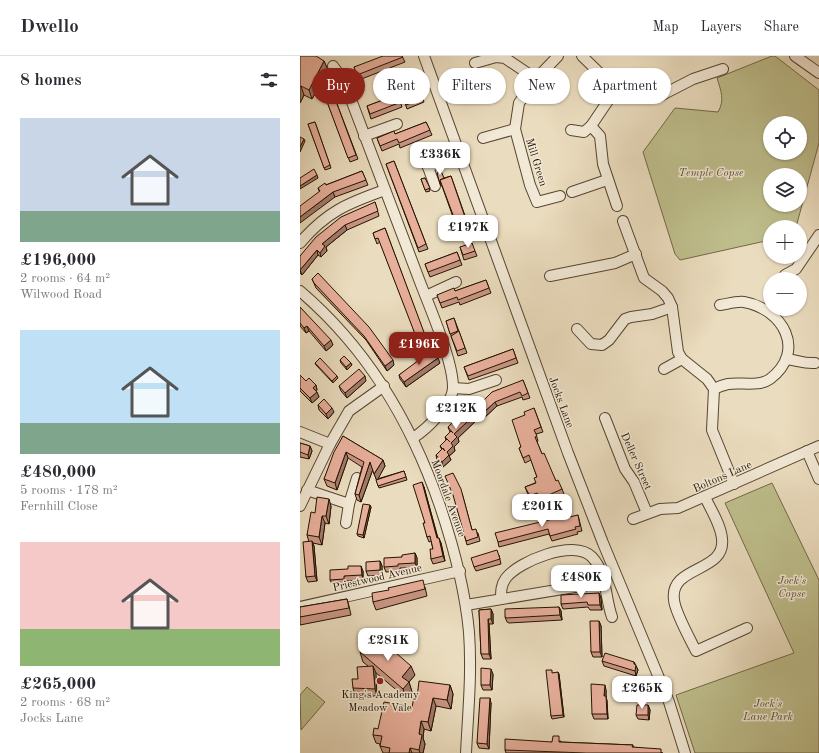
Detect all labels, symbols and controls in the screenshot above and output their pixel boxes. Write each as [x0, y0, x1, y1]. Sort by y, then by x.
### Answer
text: Dwello [20, 18, 79, 37]
text: Map [653, 20, 679, 34]
text: Layers [701, 20, 742, 34]
text: Share [764, 20, 799, 34]
chip: Buy [312, 68, 365, 104]
chip: Rent [373, 68, 430, 104]
chip: Filters [438, 68, 506, 104]
chip: New [514, 68, 570, 104]
chip: Apartment [578, 68, 671, 104]
icon: filters [258, 69, 280, 91]
text: 8 homes [20, 72, 82, 89]
map controls [763, 116, 807, 316]
button: locate [763, 116, 807, 160]
street label: Mill Green [523, 137, 548, 188]
pin: £336K [412, 142, 468, 176]
icon: home [114, 144, 186, 216]
text: £336K [419, 148, 461, 161]
park label: Temple Copse [678, 168, 744, 179]
button: layers [763, 168, 807, 212]
pin: £197K [440, 215, 496, 249]
button: + [763, 220, 807, 264]
text: £197K [447, 221, 489, 234]
text: £196,000 [20, 252, 96, 269]
text: 2 rooms · 64 m² [20, 272, 110, 285]
button: − [763, 272, 807, 316]
text: Wilwood Road [20, 288, 102, 301]
pin: £196K [391, 332, 447, 366]
text: £196K [398, 338, 440, 351]
icon: home [114, 356, 186, 428]
street label: Jocks Lane [546, 375, 575, 430]
pin: £212K [428, 396, 484, 430]
text: £212K [435, 402, 477, 415]
street label: Deller Street [618, 431, 653, 492]
street label: Moordale Avenue [428, 458, 467, 539]
street label: Boltons Lane [692, 460, 754, 495]
text: £480,000 [20, 464, 96, 481]
text: 5 rooms · 178 m² [20, 484, 118, 497]
pin: £201K [514, 494, 570, 528]
text: Fernhill Close [20, 500, 98, 513]
text: £201K [521, 500, 563, 513]
street label: Priestwood Avenue [332, 563, 423, 594]
pin: £480K [553, 565, 609, 599]
icon: home [114, 568, 186, 640]
text: £480K [560, 571, 602, 584]
park label: Jock's Copse [778, 576, 807, 600]
pin: £281K [360, 628, 416, 662]
text: £281K [367, 634, 409, 647]
text: £265,000 [20, 676, 96, 693]
marker: King's Academy Meadow Vale [375, 676, 385, 686]
pin: £265K [614, 676, 670, 710]
text: £265K [621, 682, 663, 695]
place label: King's Academy Meadow Vale [341, 690, 419, 714]
text: 2 rooms · 68 m² [20, 696, 110, 709]
park label: Jock's Lane Park [742, 699, 794, 723]
text: Jocks Lane [20, 712, 83, 725]

